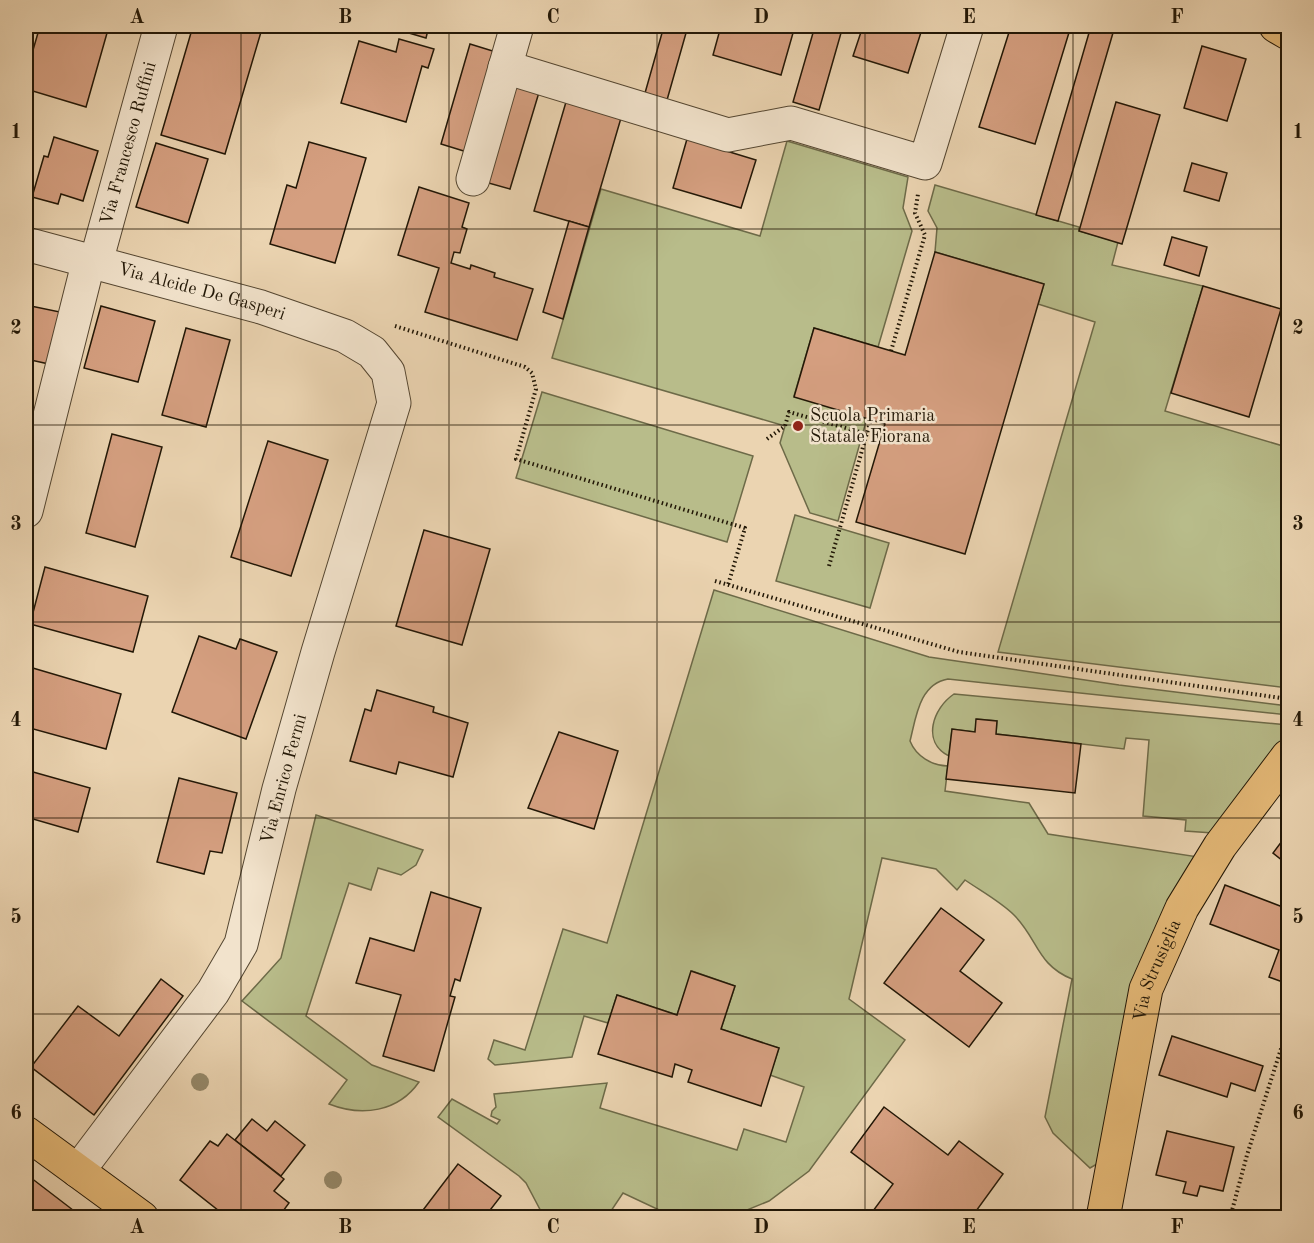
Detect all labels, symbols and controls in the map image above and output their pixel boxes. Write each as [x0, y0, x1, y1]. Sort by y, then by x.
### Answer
text: A [129, 8, 145, 28]
text: B [338, 8, 352, 28]
text: C [546, 8, 560, 28]
text: D [753, 8, 769, 28]
text: E [962, 8, 976, 28]
text: F [1170, 8, 1184, 28]
street label: Via Francesco Ruffini [98, 60, 160, 227]
text: 1 [10, 123, 22, 143]
text: 1 [1292, 123, 1304, 143]
street label: Via Alcide De Gasperi [116, 260, 288, 324]
text: 2 [10, 319, 22, 339]
text: 2 [1292, 319, 1304, 339]
place label: Scuola Primaria Statale Fiorana [810, 407, 935, 446]
marker: Scuola Primaria Statale Fiorana [791, 419, 805, 433]
text: 3 [10, 515, 22, 535]
text: 3 [1292, 515, 1304, 535]
text: 4 [10, 711, 22, 731]
text: 4 [1292, 711, 1304, 731]
street label: Via Enrico Fermi [258, 712, 310, 846]
text: 5 [10, 907, 22, 928]
text: 5 [1292, 907, 1304, 928]
street label: Via Strusiglia [1131, 917, 1185, 1023]
text: 6 [10, 1104, 22, 1124]
text: 6 [1292, 1104, 1304, 1124]
text: A [129, 1218, 145, 1238]
text: B [338, 1218, 352, 1238]
text: C [546, 1218, 560, 1238]
text: D [753, 1218, 769, 1238]
text: E [962, 1218, 976, 1238]
text: F [1170, 1218, 1184, 1238]

